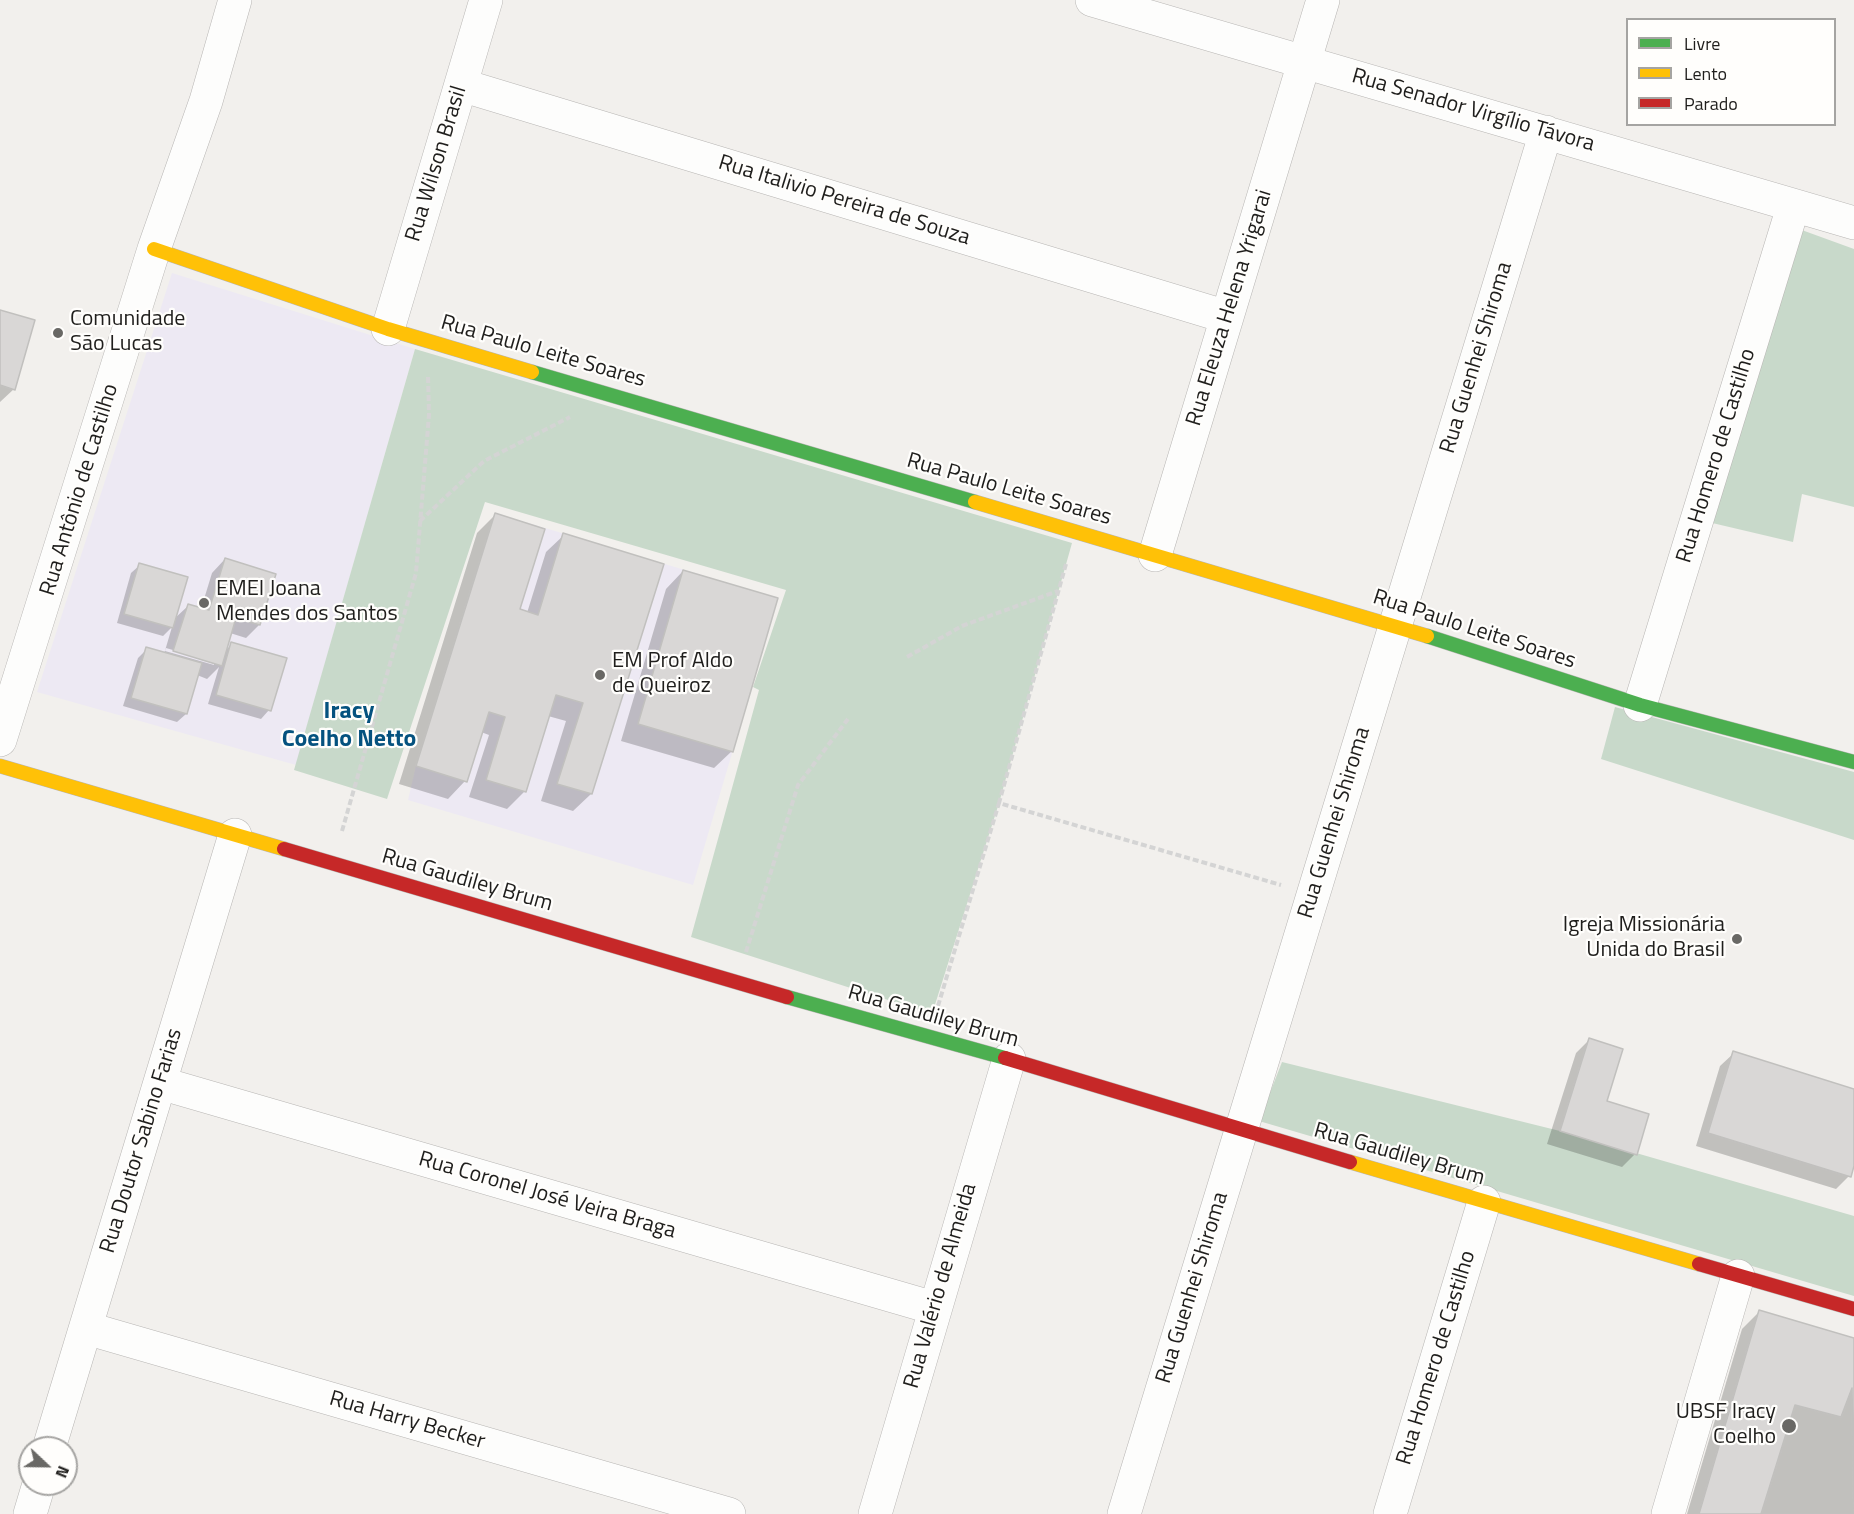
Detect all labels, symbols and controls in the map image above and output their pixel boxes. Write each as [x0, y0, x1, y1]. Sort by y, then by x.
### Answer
legend [1626, 18, 1836, 126]
text: Livre [1684, 30, 1720, 57]
text: Lento [1684, 60, 1727, 87]
street label: Rua Senador Virgílio Távora [1348, 64, 1598, 158]
street label: Rua Wilson Brasil [401, 83, 473, 245]
text: Parado [1684, 90, 1738, 117]
street label: Rua Italivio Pereira de Souza [715, 150, 973, 252]
street label: Rua Eleuza Helena Yrigarai [1182, 187, 1278, 429]
street label: Rua Guenhei Shiroma [1435, 259, 1519, 457]
place label: Comunidade São Lucas [70, 307, 185, 358]
street label: Rua Paulo Leite Soares [438, 310, 648, 394]
marker: Comunidade São Lucas [51, 326, 65, 340]
street label: Rua Homero de Castilho [1672, 346, 1762, 566]
street label: Rua Antônio de Castilho [35, 381, 125, 599]
street label: Rua Paulo Leite Soares [904, 448, 1114, 532]
place label: EMEI Joana Mendes dos Santos [216, 577, 398, 628]
street label: Rua Paulo Leite Soares [1369, 585, 1579, 675]
marker: EMEI Joana Mendes dos Santos [197, 596, 211, 610]
place label: EM Prof Aldo de Queiroz [612, 649, 733, 700]
marker: EM Prof Aldo de Queiroz [593, 668, 607, 682]
district label: Iracy Coelho Netto [282, 698, 416, 754]
street label: Rua Guenhei Shiroma [1293, 724, 1377, 922]
street label: Rua Gaudiley Brum [379, 844, 555, 918]
place label: Igreja Missionária Unida do Brasil [1563, 913, 1725, 964]
marker: Igreja Missionária Unida do Brasil [1730, 932, 1744, 946]
street label: Rua Gaudiley Brum [845, 980, 1021, 1054]
street label: Rua Doutor Sabino Farias [95, 1026, 189, 1256]
street label: Rua Gaudiley Brum [1311, 1118, 1487, 1192]
street label: Rua Coronel José Veira Braga [415, 1147, 679, 1245]
street label: Rua Valério de Almeida [899, 1180, 983, 1392]
street label: Rua Guenhei Shiroma [1151, 1189, 1235, 1387]
street label: Rua Homero de Castilho [1392, 1248, 1482, 1468]
street label: Rua Harry Becker [326, 1386, 488, 1456]
place label: UBSF Iracy Coelho [1676, 1400, 1776, 1452]
marker: UBSF Iracy Coelho [1780, 1417, 1798, 1435]
north arrow [18, 1436, 78, 1496]
text: N [50, 1462, 76, 1482]

